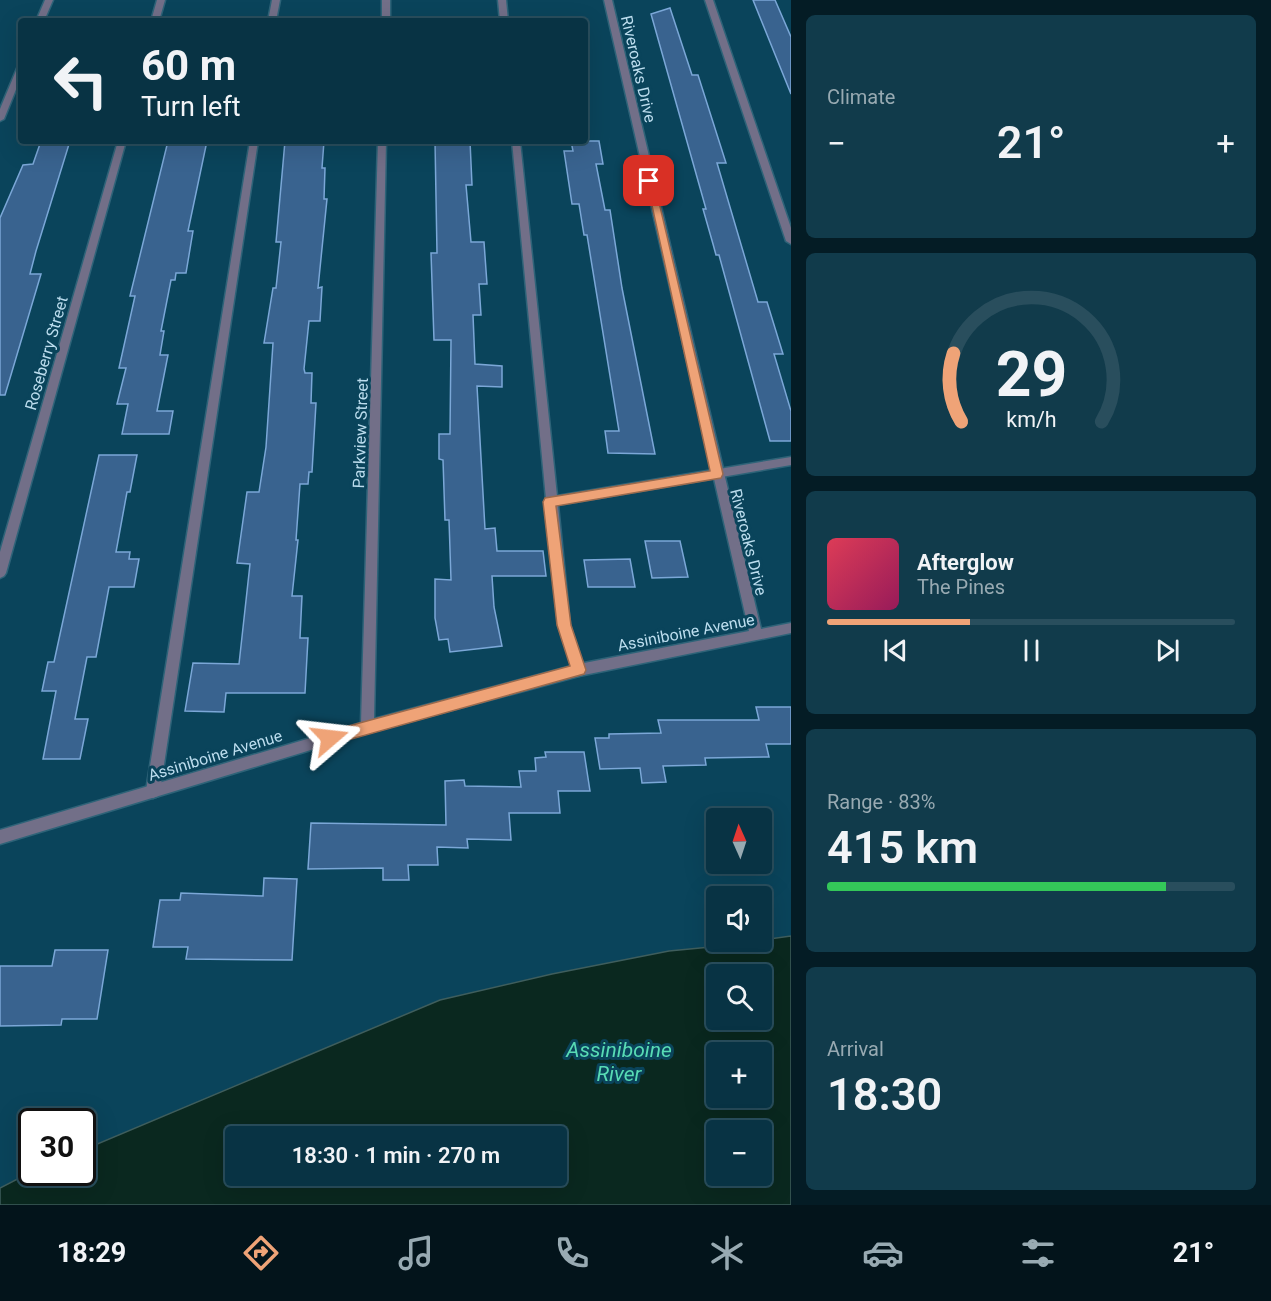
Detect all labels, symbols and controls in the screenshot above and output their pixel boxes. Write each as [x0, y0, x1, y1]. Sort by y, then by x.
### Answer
street label: Riveroaks Drive [617, 14, 660, 124]
text: 60 m [141, 41, 236, 90]
icon: left [42, 42, 120, 120]
text: Climate [827, 85, 895, 109]
text: Turn left [141, 91, 241, 123]
text: 21° [997, 116, 1065, 169]
text: − [827, 124, 846, 163]
text: + [1216, 124, 1235, 163]
pin [623, 155, 674, 206]
icon: arrive [632, 164, 665, 197]
street label: Roseberry Street [21, 294, 72, 412]
text: 29 [995, 338, 1067, 411]
street label: Parkview Street [349, 377, 372, 489]
text: km/h [1006, 407, 1056, 432]
street label: Riveroaks Drive [726, 487, 771, 597]
text: Afterglow [917, 550, 1014, 575]
text: The Pines [917, 575, 1005, 599]
street label: Assiniboine Avenue [616, 610, 756, 655]
icon: previous [879, 634, 912, 667]
icon: pause [1015, 634, 1048, 667]
icon: next [1151, 634, 1184, 667]
position arrow [298, 706, 362, 770]
street label: Assiniboine Avenue [146, 726, 284, 785]
text: Range · 83% [827, 790, 935, 814]
north arrow [706, 808, 772, 874]
map controls [706, 808, 772, 1186]
text: 415 km [827, 821, 978, 874]
button: sound [706, 886, 772, 952]
button: search [706, 964, 772, 1030]
text: Arrival [827, 1037, 884, 1061]
water label: Assiniboine River [565, 1038, 672, 1086]
button: + [706, 1042, 772, 1108]
text: 18:30 [827, 1068, 942, 1121]
speed limit sign: 30 [18, 1108, 96, 1186]
button: − [706, 1120, 772, 1186]
text: 18:30 · 1 min · 270 m [292, 1143, 500, 1168]
icon: directions [240, 1232, 282, 1274]
icon: music [395, 1232, 437, 1274]
icon: phone [551, 1232, 593, 1274]
icon: climate [706, 1232, 748, 1274]
icon: car [862, 1232, 904, 1274]
icon: filters [1017, 1232, 1059, 1274]
text: 18:29 [57, 1237, 126, 1269]
text: 21° [1173, 1237, 1214, 1269]

